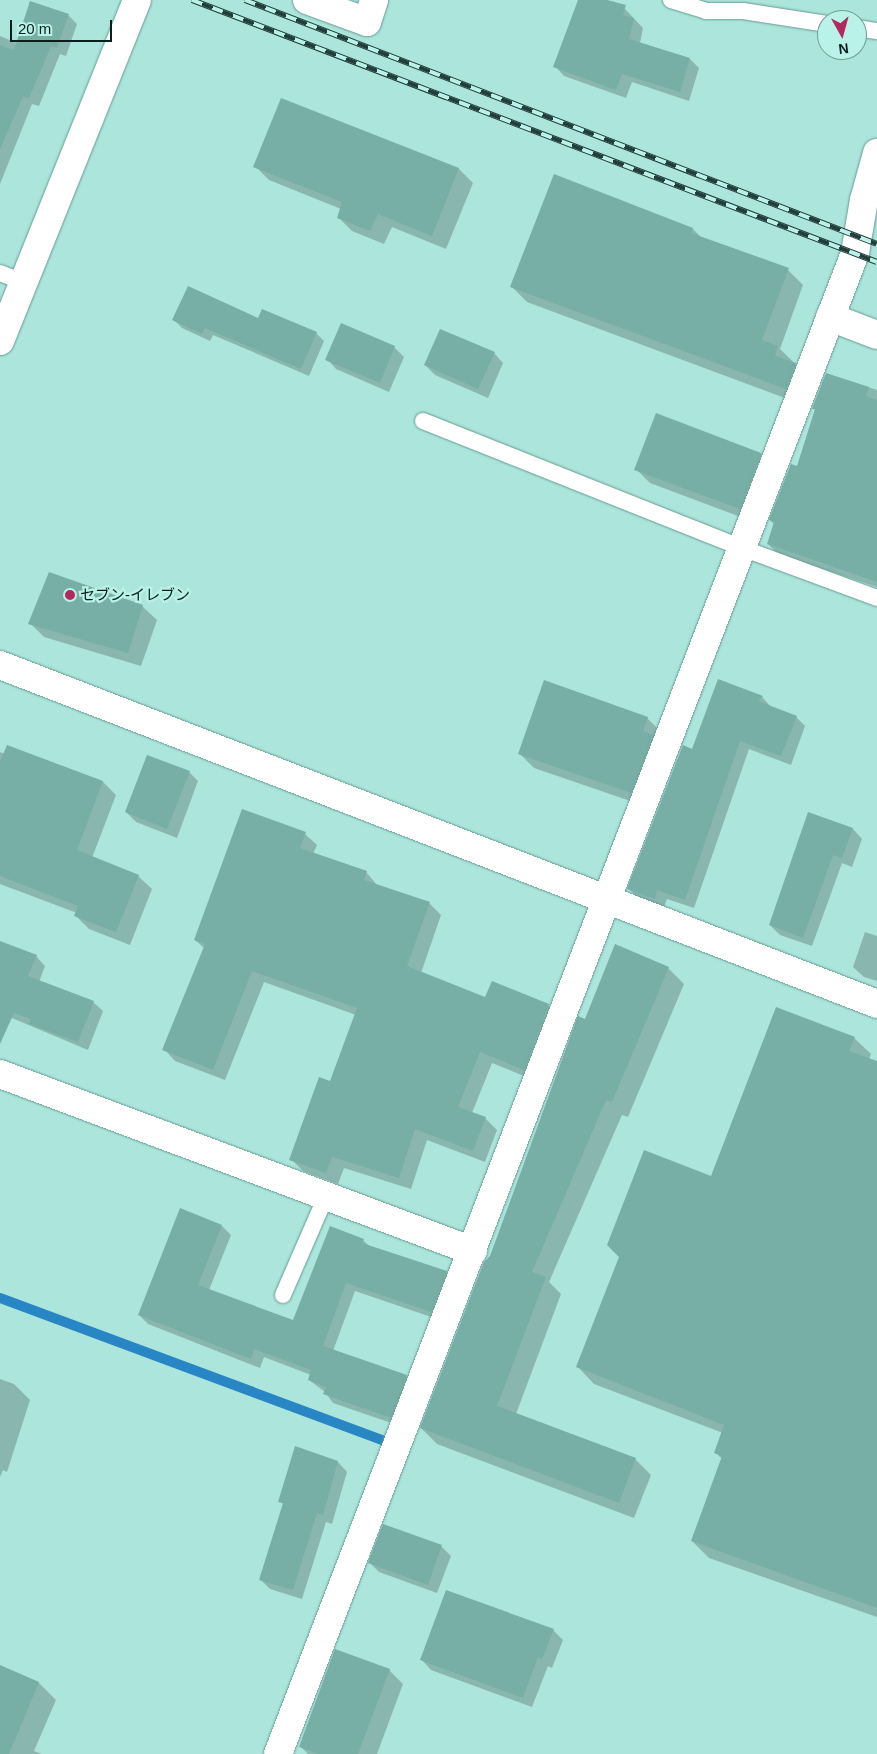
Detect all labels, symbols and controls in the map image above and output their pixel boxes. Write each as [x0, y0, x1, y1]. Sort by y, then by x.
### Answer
scale bar [12, 10, 115, 42]
north arrow [817, 10, 867, 60]
text: 20 m [18, 20, 51, 37]
text: N [838, 40, 850, 57]
place label: セブン-イレブン [80, 586, 190, 604]
marker: セブン-イレブン [64, 589, 76, 601]

